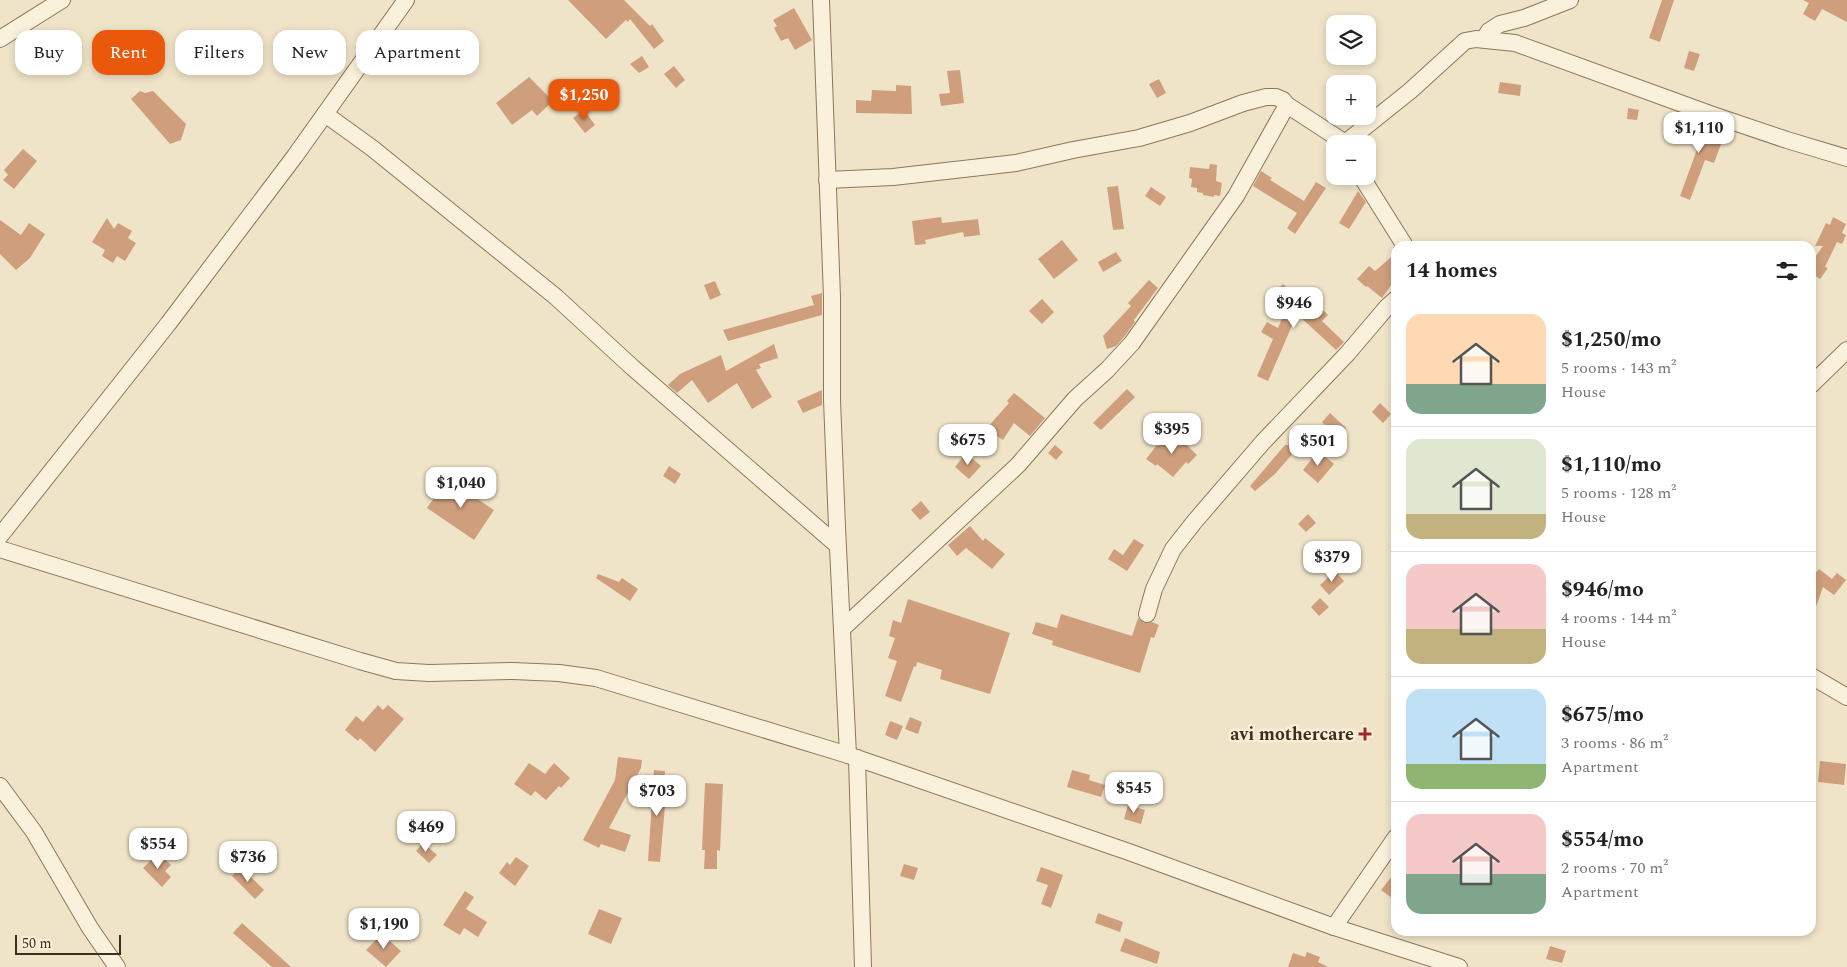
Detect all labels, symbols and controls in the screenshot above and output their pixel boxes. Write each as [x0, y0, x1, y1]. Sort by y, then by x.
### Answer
map controls [1326, 15, 1376, 185]
button: layers [1326, 15, 1376, 65]
chip: Buy [15, 30, 82, 75]
chip: Rent [92, 30, 165, 75]
chip: Filters [175, 30, 263, 75]
chip: New [273, 30, 346, 75]
chip: Apartment [356, 30, 479, 75]
button: + [1326, 75, 1376, 125]
pin: $1,250 [543, 78, 625, 121]
text: $1,250 [559, 83, 609, 107]
pin: $1,110 [1658, 112, 1740, 154]
text: $1,110 [1674, 116, 1724, 140]
button: − [1326, 135, 1376, 185]
text: 14 homes [1406, 255, 1498, 287]
icon: filters [1773, 257, 1801, 285]
pin: $946 [1264, 286, 1324, 329]
text: $946 [1276, 291, 1312, 315]
text: $1,250/mo [1561, 324, 1661, 356]
icon: home [1446, 334, 1506, 394]
text: 5 rooms · 143 m² [1561, 356, 1676, 380]
text: House [1561, 380, 1606, 404]
pin: $395 [1142, 412, 1202, 455]
text: $395 [1154, 417, 1190, 441]
pin: $675 [938, 424, 998, 466]
pin: $501 [1288, 424, 1348, 467]
text: $675 [950, 428, 986, 452]
text: $501 [1300, 429, 1336, 453]
text: $1,110/mo [1561, 449, 1661, 481]
icon: home [1446, 459, 1506, 519]
pin: $1,040 [420, 466, 502, 509]
text: $1,040 [436, 471, 486, 495]
text: 5 rooms · 128 m² [1561, 481, 1676, 505]
text: House [1561, 505, 1606, 529]
pin: $379 [1302, 540, 1362, 583]
text: $379 [1314, 545, 1350, 569]
text: $946/mo [1561, 574, 1644, 606]
icon: home [1446, 584, 1506, 644]
text: 4 rooms · 144 m² [1561, 606, 1676, 630]
text: House [1561, 630, 1606, 654]
text: $675/mo [1561, 699, 1644, 731]
icon: home [1446, 709, 1506, 769]
place label: avi mothercare [1230, 721, 1354, 748]
marker: avi mothercare [1358, 727, 1372, 741]
text: 3 rooms · 86 m² [1561, 731, 1668, 755]
text: Apartment [1561, 755, 1639, 779]
pin: $545 [1104, 772, 1164, 814]
pin: $703 [627, 774, 687, 817]
text: $545 [1116, 776, 1152, 800]
text: $703 [639, 779, 675, 803]
pin: $469 [396, 810, 456, 853]
text: $469 [408, 815, 444, 839]
text: $554/mo [1561, 824, 1644, 856]
pin: $554 [128, 828, 188, 870]
text: $554 [140, 832, 176, 856]
icon: home [1446, 834, 1506, 894]
pin: $736 [218, 840, 278, 883]
text: $736 [230, 845, 266, 869]
text: 2 rooms · 70 m² [1561, 856, 1668, 880]
text: Apartment [1561, 880, 1639, 904]
pin: $1,190 [343, 908, 425, 950]
text: $1,190 [359, 912, 409, 936]
scale bar [15, 932, 121, 955]
text: 50 m [22, 933, 52, 954]

